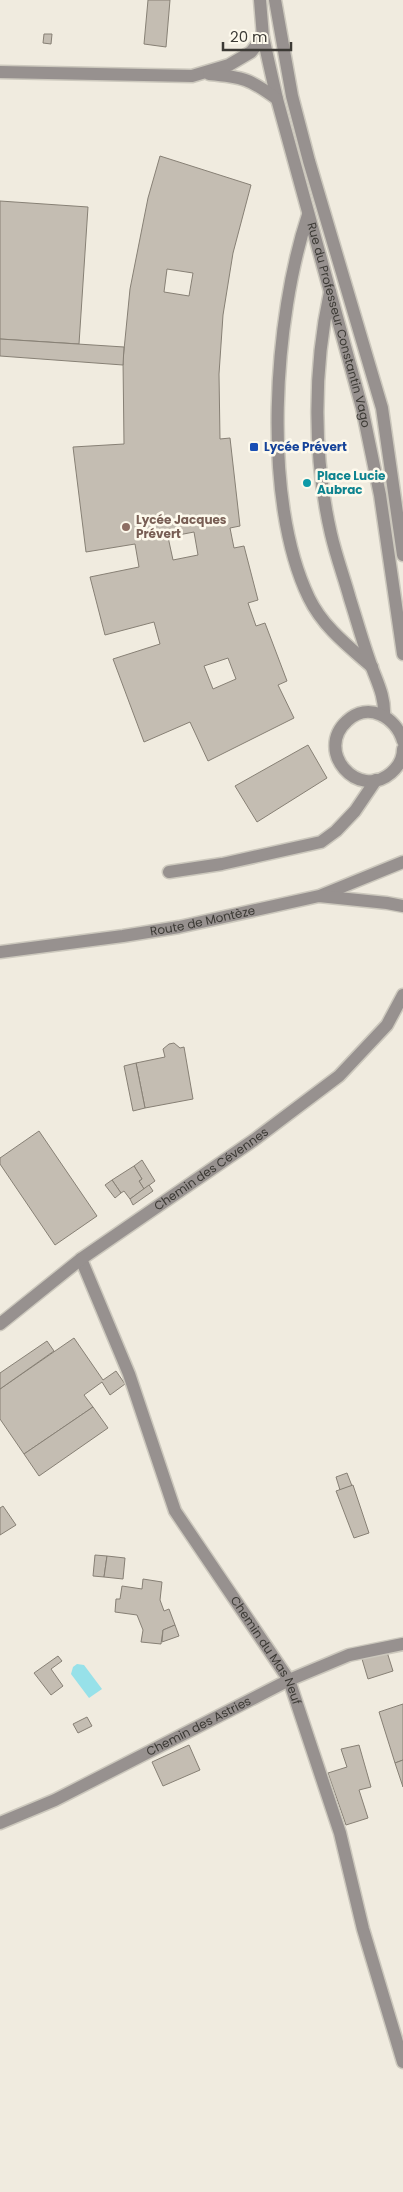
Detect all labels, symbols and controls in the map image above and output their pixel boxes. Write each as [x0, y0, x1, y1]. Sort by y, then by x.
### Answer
scale bar [223, 20, 290, 52]
text: 20 m [230, 26, 268, 47]
street label: Rue du Professeur Constantin Vago [303, 220, 375, 429]
place label: Lycée Prévert [264, 438, 347, 455]
marker: Lycée Prévert [248, 441, 260, 453]
place label: Place Lucie Aubrac [317, 467, 386, 498]
marker: Place Lucie Aubrac [301, 477, 313, 489]
place label: Lycée Jacques Prévert [136, 511, 227, 542]
marker: Lycée Jacques Prévert [120, 521, 132, 533]
street label: Route de Montèze [149, 901, 257, 940]
street label: Chemin des Cévennes [150, 1123, 272, 1214]
street label: Chemin du Mas Neuf [227, 1592, 306, 1707]
street label: Chemin des Astries [143, 1692, 254, 1760]

